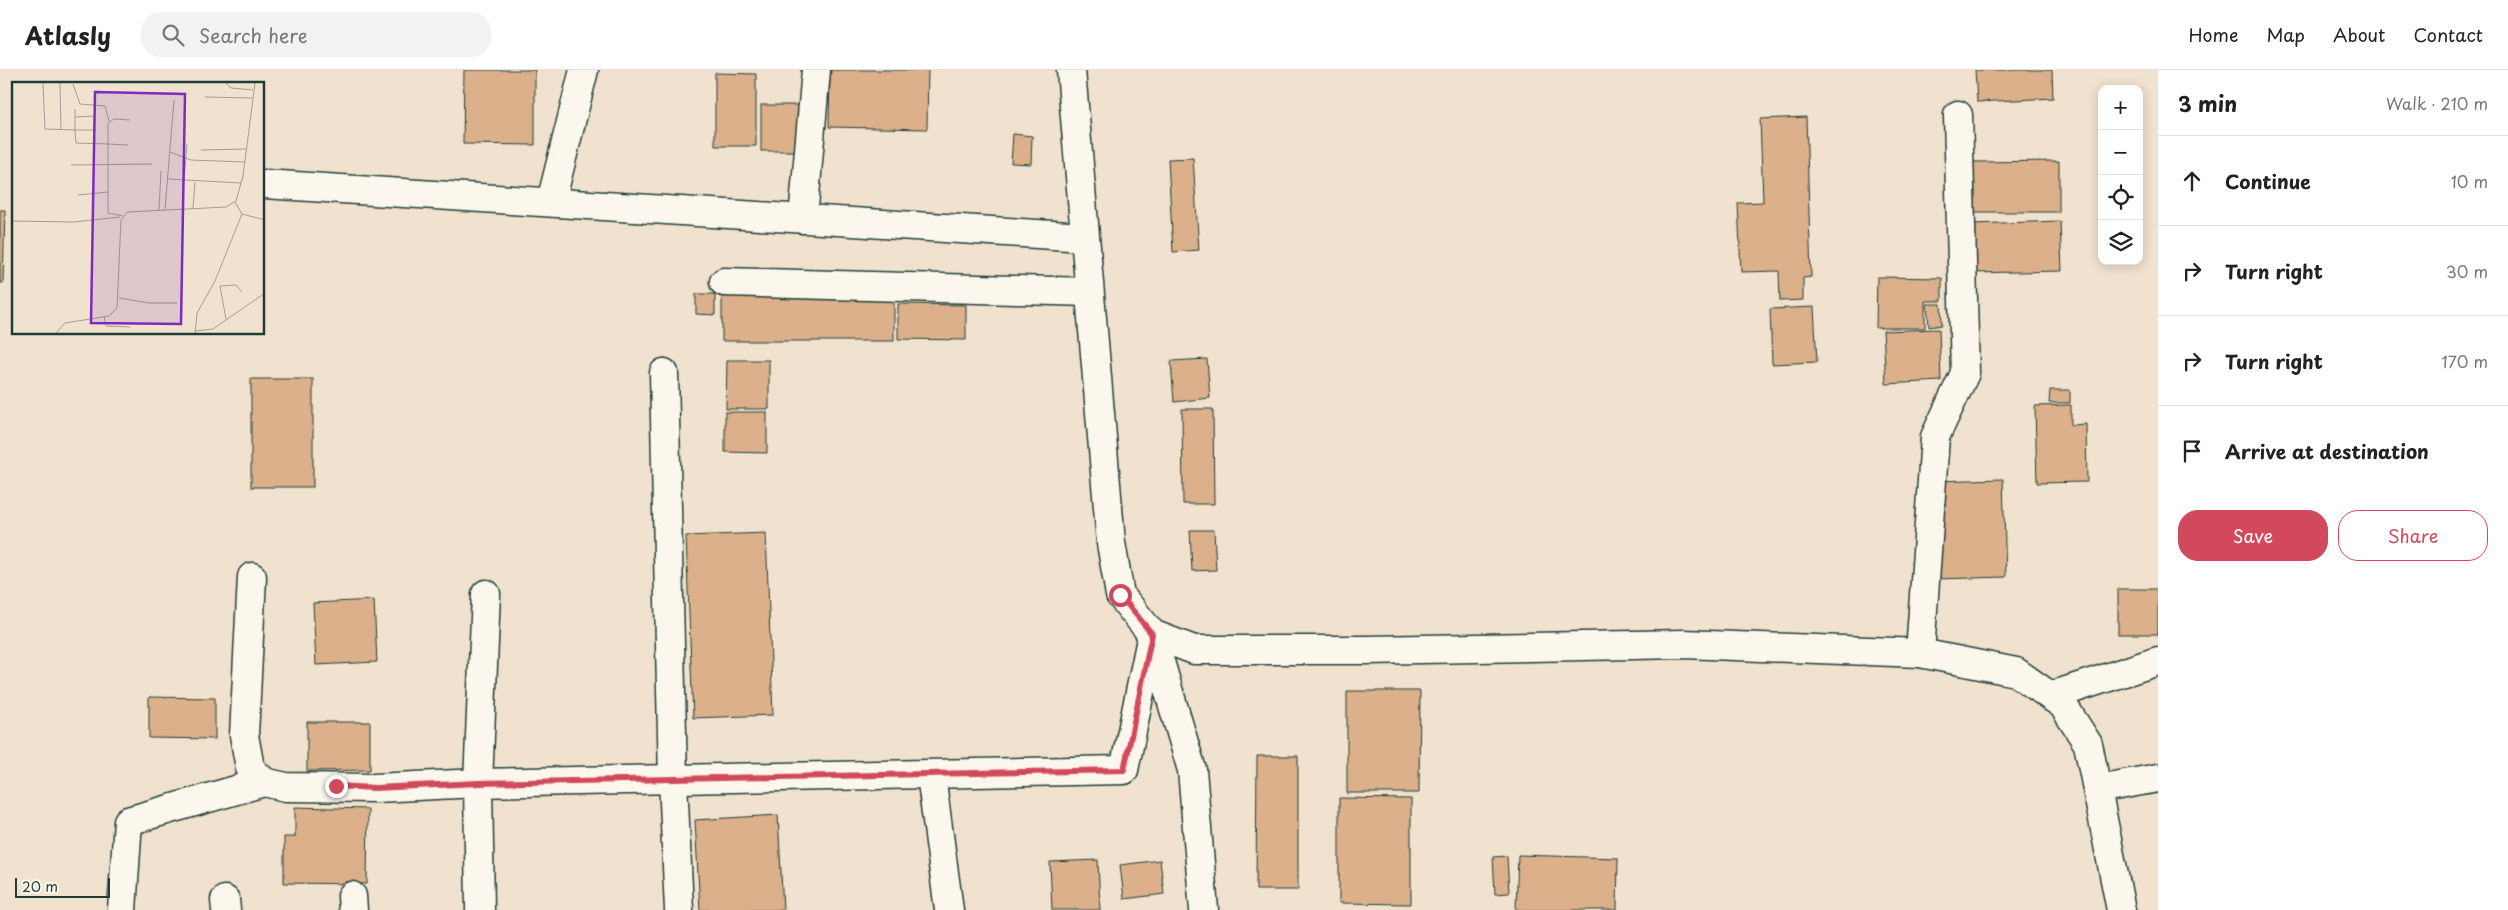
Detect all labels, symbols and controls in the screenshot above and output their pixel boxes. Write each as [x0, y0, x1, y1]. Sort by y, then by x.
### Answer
search box [141, 12, 491, 57]
text: Atlasly [25, 17, 111, 53]
icon: search [159, 21, 187, 49]
text: Search here [199, 21, 308, 49]
text: Home [2188, 21, 2238, 48]
text: Map [2266, 21, 2305, 48]
text: About [2333, 21, 2385, 48]
text: Contact [2413, 21, 2483, 48]
inset map [12, 82, 265, 335]
map controls [2098, 85, 2143, 265]
button: + [2098, 85, 2143, 130]
text: 3 min [2178, 87, 2237, 119]
text: Walk · 210 m [2386, 91, 2488, 115]
button: − [2098, 130, 2143, 175]
icon: ahead [2178, 167, 2206, 195]
text: Continue [2225, 167, 2311, 195]
text: 10 m [2451, 169, 2488, 193]
button: locate [2098, 175, 2143, 220]
button: layers [2098, 220, 2143, 265]
icon: right [2178, 257, 2206, 285]
text: Turn right [2225, 257, 2323, 285]
text: 30 m [2446, 259, 2488, 283]
icon: right [2178, 347, 2206, 375]
text: Turn right [2225, 347, 2323, 375]
text: 170 m [2442, 349, 2488, 373]
icon: arrive [2178, 437, 2206, 465]
text: Arrive at destination [2225, 437, 2429, 465]
button: Save [2178, 510, 2328, 561]
button: Share [2338, 510, 2488, 561]
route start [1109, 584, 1132, 607]
route end [325, 775, 348, 798]
scale bar [15, 875, 110, 898]
text: 20 m [22, 876, 58, 897]

